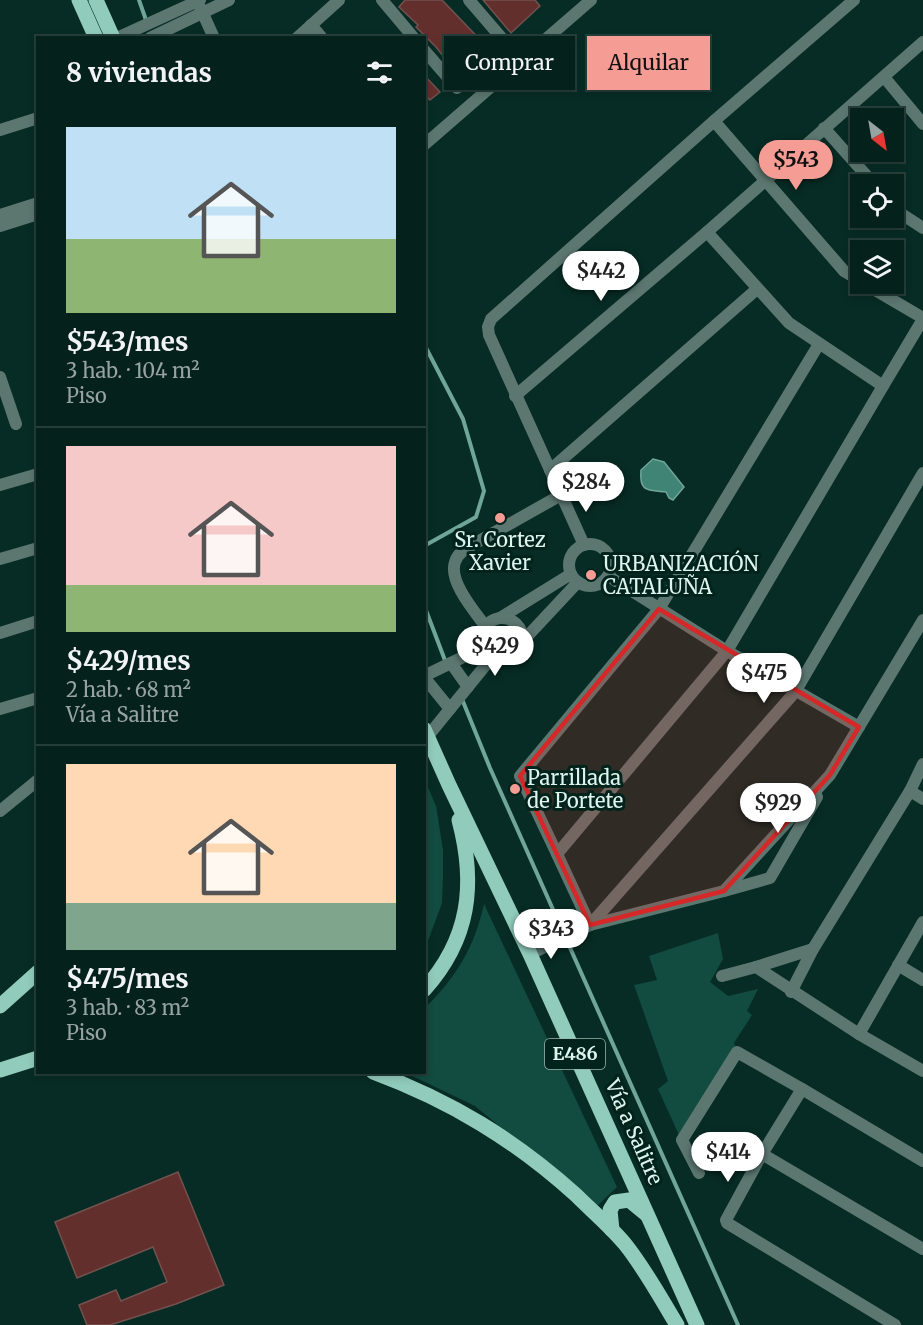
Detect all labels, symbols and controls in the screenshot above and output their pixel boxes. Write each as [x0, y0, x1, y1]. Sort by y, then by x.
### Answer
chip: Comprar [444, 36, 575, 90]
chip: Alquilar [587, 36, 710, 90]
text: 8 viviendas [66, 56, 212, 89]
icon: filters [363, 56, 396, 89]
north arrow [850, 108, 904, 162]
map controls [850, 108, 904, 294]
pin: $543 [760, 140, 832, 191]
text: $543 [773, 147, 819, 172]
icon: home [177, 166, 285, 274]
button: locate [850, 174, 904, 228]
button: layers [850, 240, 904, 294]
pin: $442 [565, 251, 637, 302]
text: $442 [576, 258, 626, 283]
text: $543/mes [66, 325, 188, 358]
text: 3 hab. · 104 m² [66, 358, 200, 383]
text: Piso [66, 383, 107, 408]
pin: $284 [550, 462, 622, 513]
text: $284 [561, 469, 611, 494]
icon: home [177, 485, 285, 593]
marker: Sr. Cortez Xavier [493, 511, 507, 525]
place label: Sr. Cortez Xavier [454, 527, 546, 575]
place label: URBANIZACIÓN CATALUÑA [603, 550, 759, 599]
marker: URBANIZACIÓN CATALUÑA [584, 568, 598, 582]
pin: $429 [459, 626, 531, 677]
text: $429 [471, 633, 519, 658]
text: $429/mes [66, 644, 191, 677]
pin: $475 [728, 653, 800, 704]
text: $475 [741, 660, 787, 685]
text: 2 hab. · 68 m² [66, 677, 191, 702]
text: Vía a Salitre [66, 702, 179, 727]
place label: Parrillada de Portete [527, 765, 623, 813]
marker: Parrillada de Portete [508, 782, 522, 796]
pin: $929 [742, 783, 814, 834]
text: $929 [754, 790, 802, 815]
icon: home [177, 803, 285, 911]
pin: $343 [515, 909, 587, 960]
text: $343 [528, 916, 574, 941]
text: $475/mes [66, 962, 189, 995]
text: 3 hab. · 83 m² [66, 995, 189, 1020]
text: Piso [66, 1020, 107, 1045]
road number: E486 [545, 1039, 605, 1069]
street label: Vía a Salitre [600, 1074, 669, 1188]
pin: $414 [692, 1132, 764, 1183]
text: $414 [705, 1139, 751, 1164]

